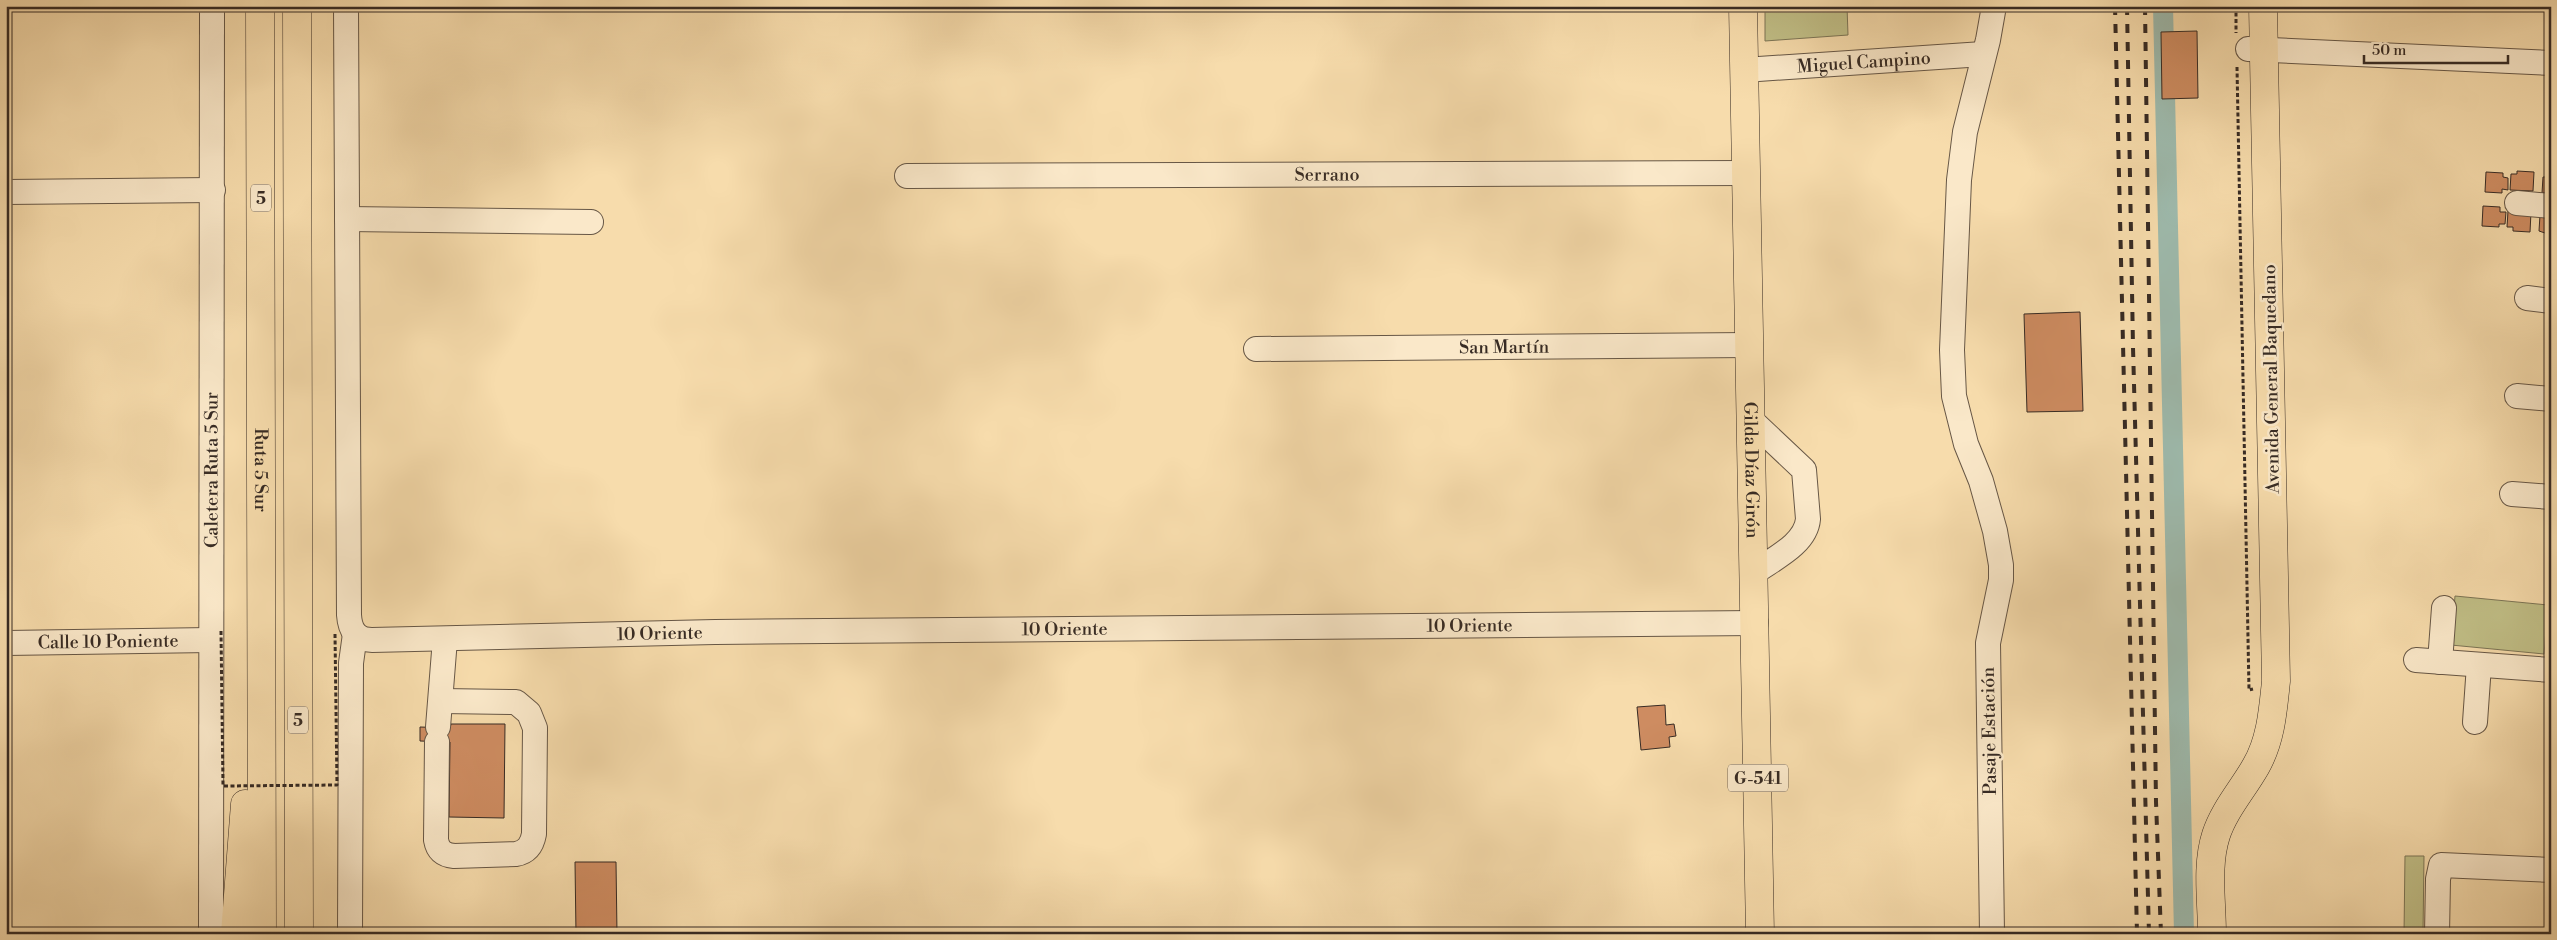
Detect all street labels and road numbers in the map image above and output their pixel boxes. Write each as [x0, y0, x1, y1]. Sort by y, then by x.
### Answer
street label: Miguel Campino [1796, 47, 1931, 78]
street label: Serrano [1294, 163, 1360, 187]
road number: 5 [251, 184, 271, 212]
street label: Avenida General Baquedano [2258, 264, 2285, 495]
street label: San Martín [1459, 336, 1549, 359]
street label: Caletera Ruta 5 Sur [200, 392, 224, 548]
street label: Gilda Díaz Girón [1738, 401, 1764, 539]
street label: Ruta 5 Sur [249, 428, 272, 512]
street label: 10 Oriente [1426, 614, 1513, 638]
street label: 10 Oriente [1021, 618, 1108, 641]
street label: 10 Oriente [616, 621, 703, 646]
street label: Calle 10 Poniente [37, 629, 179, 655]
street label: Pasaje Estación [1977, 666, 2002, 795]
road number: 5 [288, 706, 308, 734]
road number: G-541 [1728, 764, 1788, 791]

